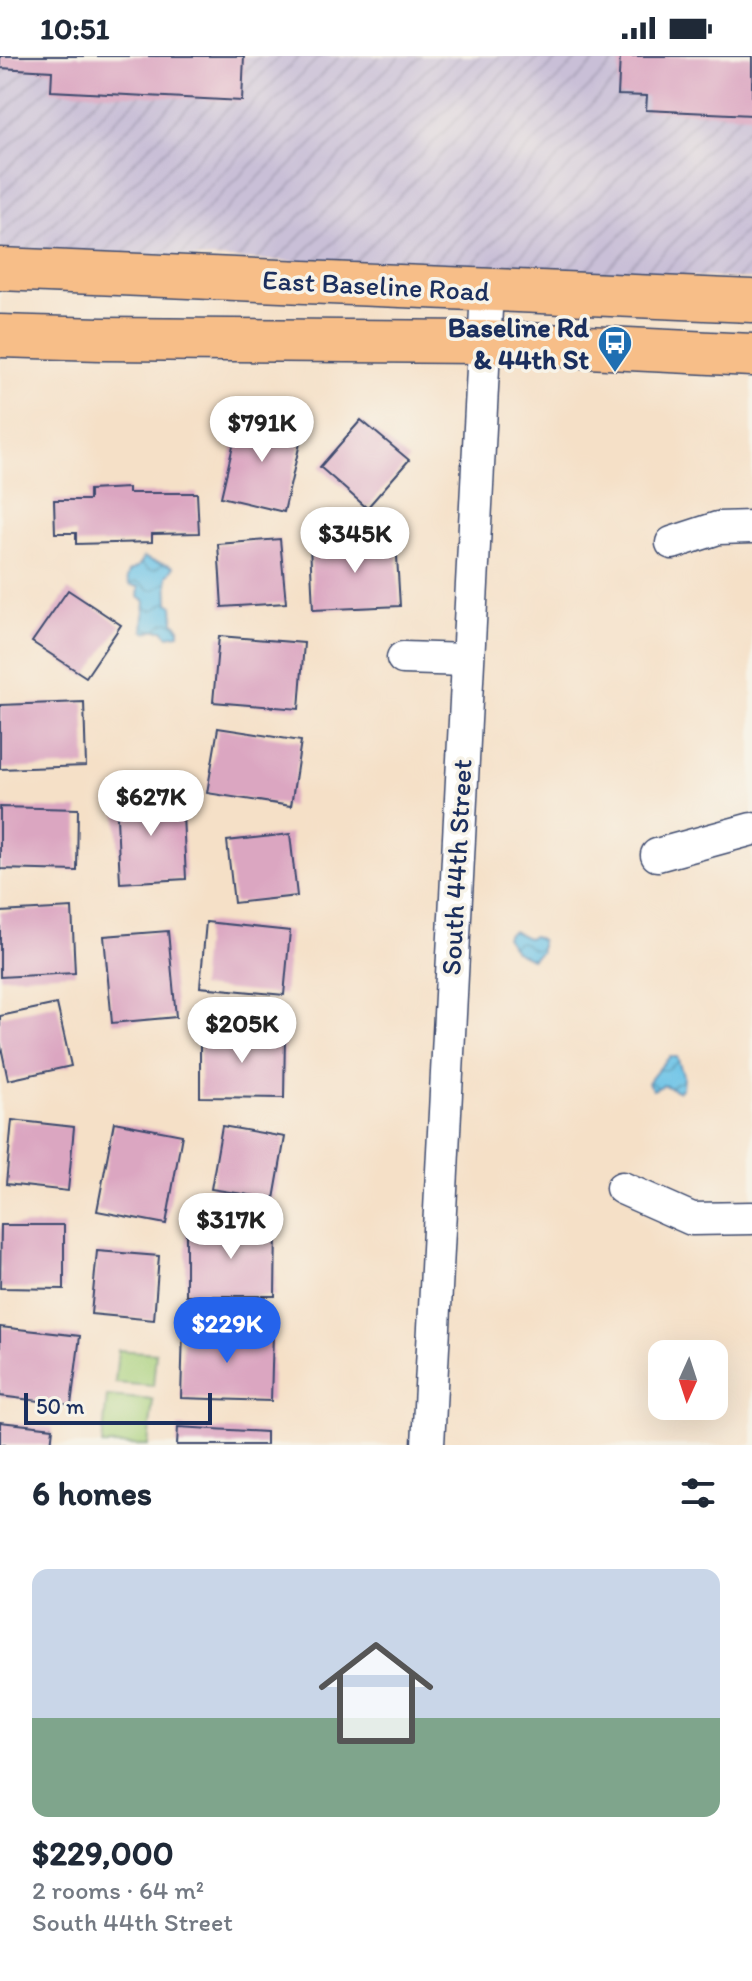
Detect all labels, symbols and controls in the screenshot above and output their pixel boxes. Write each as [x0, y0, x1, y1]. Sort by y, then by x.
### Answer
text: 10:51 [40, 10, 109, 47]
street label: East Baseline Road [261, 262, 491, 308]
place label: Baseline Rd & 44th St [448, 310, 590, 376]
bus stop icon: Baseline Rd & 44th St [596, 324, 634, 374]
pin: $791K [206, 396, 318, 464]
text: $791K [228, 406, 296, 438]
pin: $345K [299, 507, 411, 575]
text: $345K [318, 517, 392, 549]
street label: South 44th Street [433, 758, 479, 976]
pin: $627K [95, 770, 207, 838]
text: $627K [116, 780, 186, 812]
pin: $205K [186, 997, 298, 1065]
text: $205K [205, 1007, 279, 1039]
pin: $317K [175, 1193, 287, 1261]
text: $317K [197, 1203, 265, 1235]
pin: $229K [171, 1297, 283, 1365]
text: $229K [192, 1307, 262, 1339]
north arrow [648, 1340, 728, 1420]
map controls [648, 1340, 728, 1420]
scale bar [24, 1389, 212, 1425]
text: 50 m [36, 1393, 85, 1420]
icon: filters [676, 1471, 720, 1515]
text: 6 homes [32, 1473, 152, 1514]
icon: home [304, 1621, 448, 1765]
text: $229,000 [32, 1833, 174, 1874]
text: 2 rooms · 64 m² [32, 1874, 204, 1906]
text: South 44th Street [32, 1906, 233, 1938]

